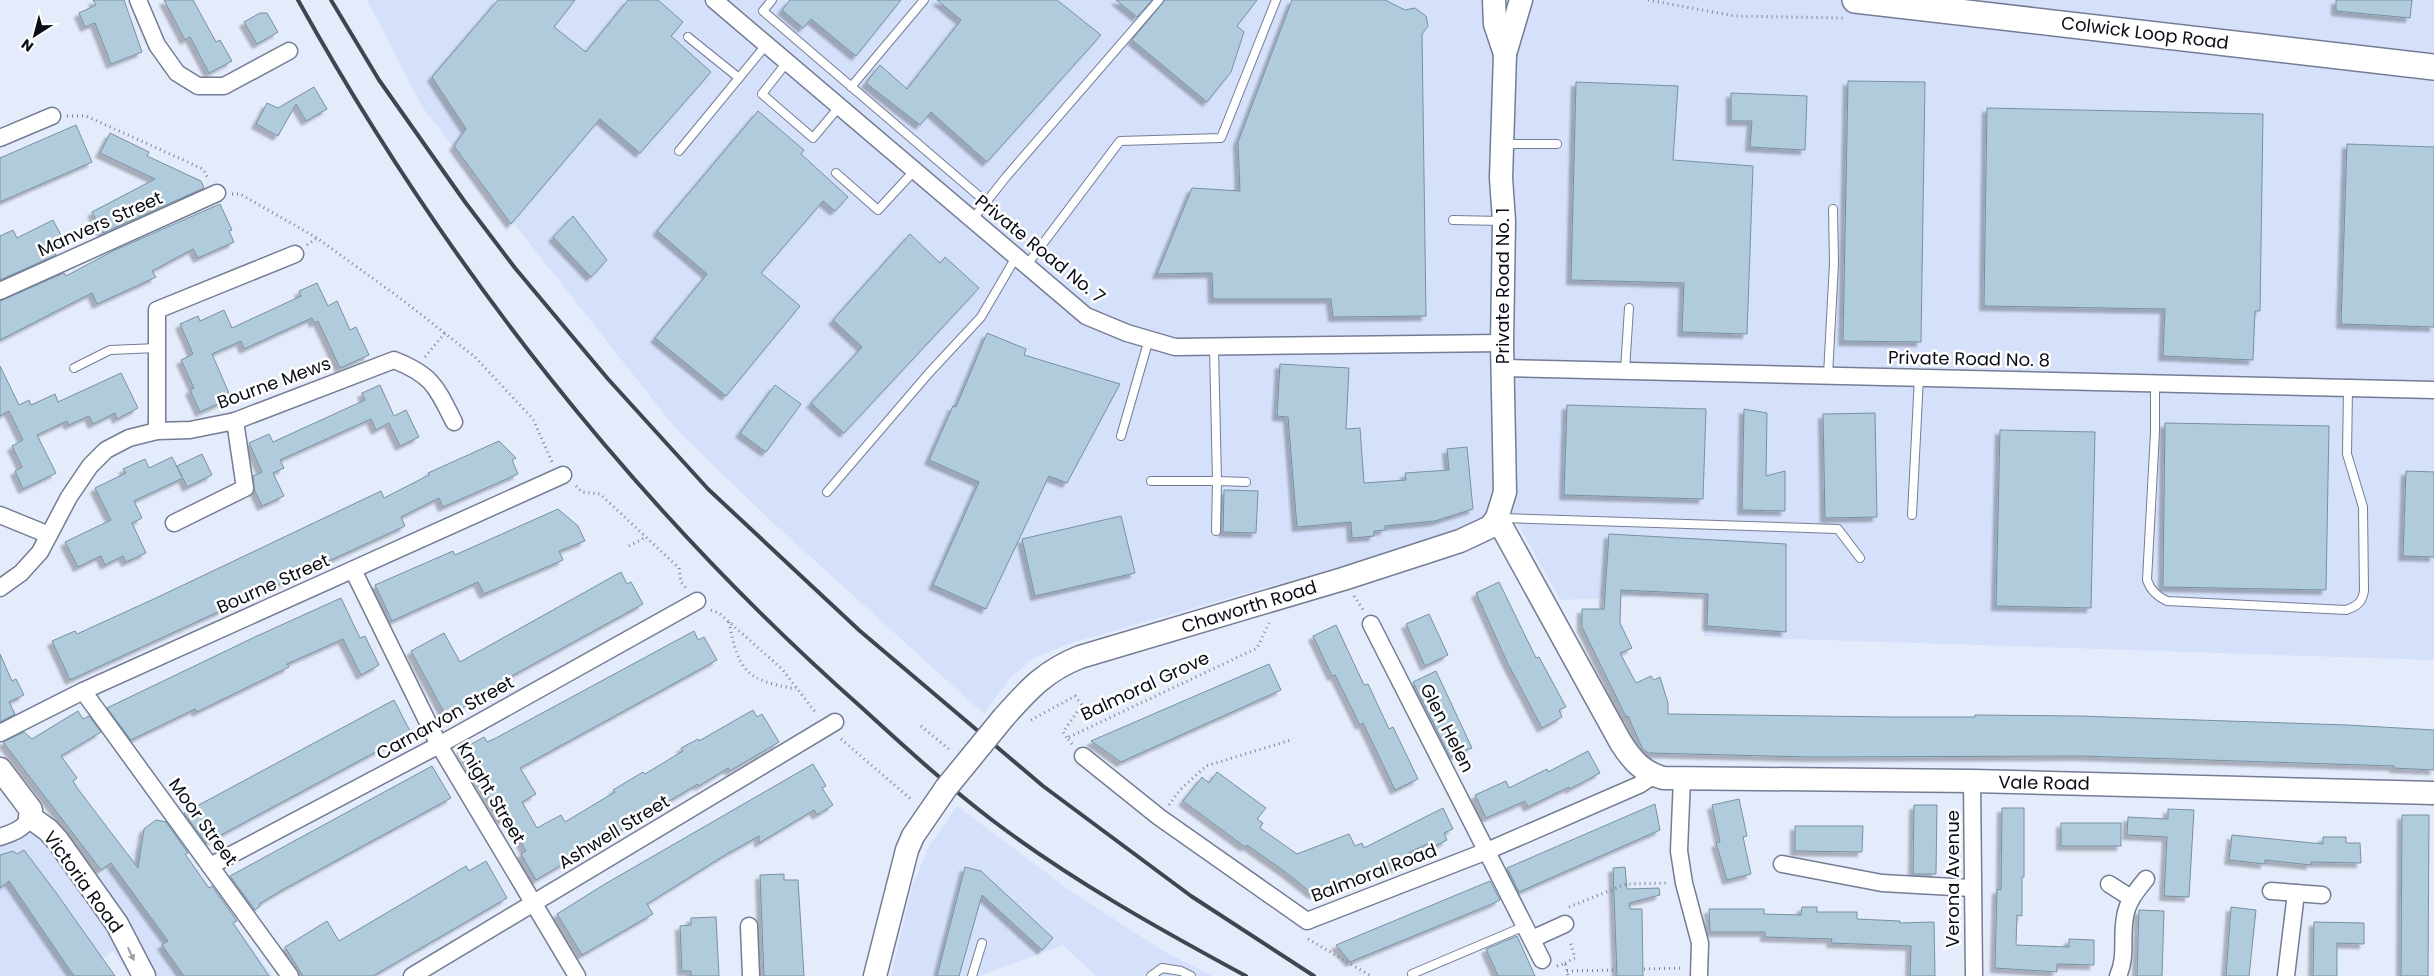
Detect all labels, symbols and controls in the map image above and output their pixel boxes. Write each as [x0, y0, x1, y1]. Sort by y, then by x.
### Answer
north arrow [10, 10, 60, 60]
street label: Colwick Loop Road [2060, 10, 2230, 55]
text: N [17, 34, 37, 57]
street label: Manvers Street [33, 185, 166, 262]
street label: Private Road No. 7 [970, 188, 1111, 309]
street label: Private Road No. 1 [1490, 208, 1515, 364]
street label: Private Road No. 8 [1888, 345, 2050, 372]
street label: Bourne Mews [214, 350, 334, 415]
street label: Bourne Street [212, 548, 333, 620]
street label: Chaworth Road [1178, 574, 1320, 639]
street label: Balmoral Grove [1076, 645, 1213, 726]
street label: Carnarvon Street [371, 669, 518, 766]
street label: Glen Helen [1414, 679, 1481, 777]
street label: Knight Street [451, 737, 532, 848]
street label: Vale Road [1998, 769, 2090, 796]
street label: Moor Street [163, 773, 244, 871]
street label: Ashwell Street [554, 789, 674, 875]
street label: Verona Avenue [1940, 810, 1965, 948]
street label: Victoria Road [38, 826, 129, 938]
street label: Balmoral Road [1307, 837, 1440, 908]
one-way arrow [127, 947, 135, 961]

